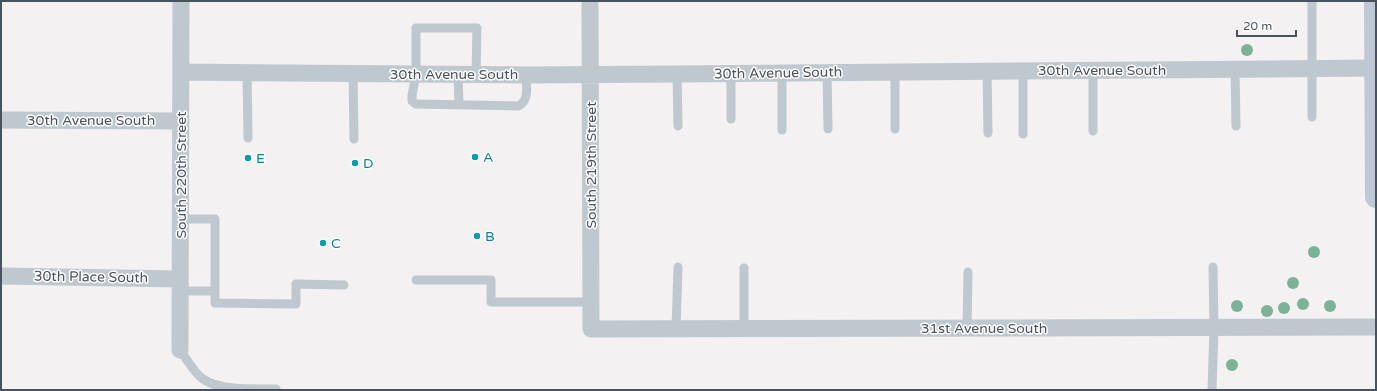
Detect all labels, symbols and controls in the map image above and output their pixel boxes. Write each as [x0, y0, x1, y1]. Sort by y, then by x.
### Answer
scale bar [1237, 12, 1296, 38]
text: 20 m [1243, 19, 1272, 33]
street label: 30th Avenue South [1038, 62, 1166, 79]
street label: 30th Avenue South [714, 63, 842, 83]
street label: 30th Avenue South [390, 66, 518, 83]
street label: South 219th Street [583, 101, 600, 229]
street label: South 220th Street [173, 111, 190, 239]
street label: 30th Avenue South [27, 112, 155, 129]
place label: A [483, 149, 493, 166]
place label: E [256, 150, 265, 167]
marker: A [470, 152, 480, 162]
marker: E [243, 153, 253, 163]
place label: D [363, 155, 374, 172]
marker: D [350, 158, 360, 168]
place label: B [485, 228, 495, 245]
marker: B [472, 231, 482, 241]
place label: C [331, 235, 341, 252]
marker: C [318, 238, 328, 248]
street label: 30th Place South [34, 268, 148, 286]
street label: 31st Avenue South [921, 320, 1047, 337]

